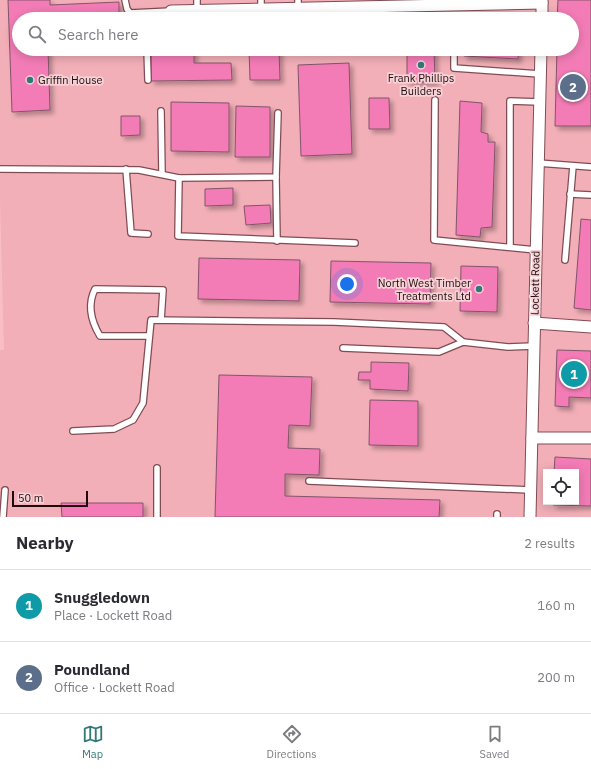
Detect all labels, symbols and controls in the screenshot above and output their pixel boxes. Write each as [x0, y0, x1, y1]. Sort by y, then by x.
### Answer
search box [12, 12, 579, 56]
icon: search [26, 23, 48, 45]
text: Search here [58, 25, 138, 44]
marker: Frank Phillips Builders [416, 60, 426, 70]
place label: Frank Phillips Builders [388, 71, 454, 98]
pin: 2 [560, 72, 586, 102]
place label: Griffin House [38, 73, 103, 87]
marker: Griffin House [25, 75, 35, 85]
street label: Lockett Road [527, 251, 543, 315]
your location [337, 274, 357, 294]
place label: North West Timber Treatments Ltd [378, 276, 471, 303]
marker: North West Timber Treatments Ltd [474, 284, 484, 294]
pin: 1 [561, 359, 587, 389]
map controls [543, 469, 579, 505]
button: locate [543, 469, 579, 505]
scale bar [12, 489, 88, 508]
text: 50 m [18, 491, 43, 505]
text: Nearby [16, 532, 74, 554]
text: 2 results [524, 535, 575, 552]
text: Snuggledown [54, 588, 150, 607]
text: 1 [25, 597, 33, 614]
text: 160 m [537, 597, 575, 614]
text: Place · Lockett Road [54, 607, 172, 624]
text: Poundland [54, 660, 130, 679]
text: 2 [25, 669, 33, 686]
text: 200 m [537, 669, 575, 686]
text: Office · Lockett Road [54, 679, 175, 696]
tab: Map [82, 723, 104, 761]
tab: Directions [267, 723, 317, 761]
tab: Saved [480, 723, 509, 761]

